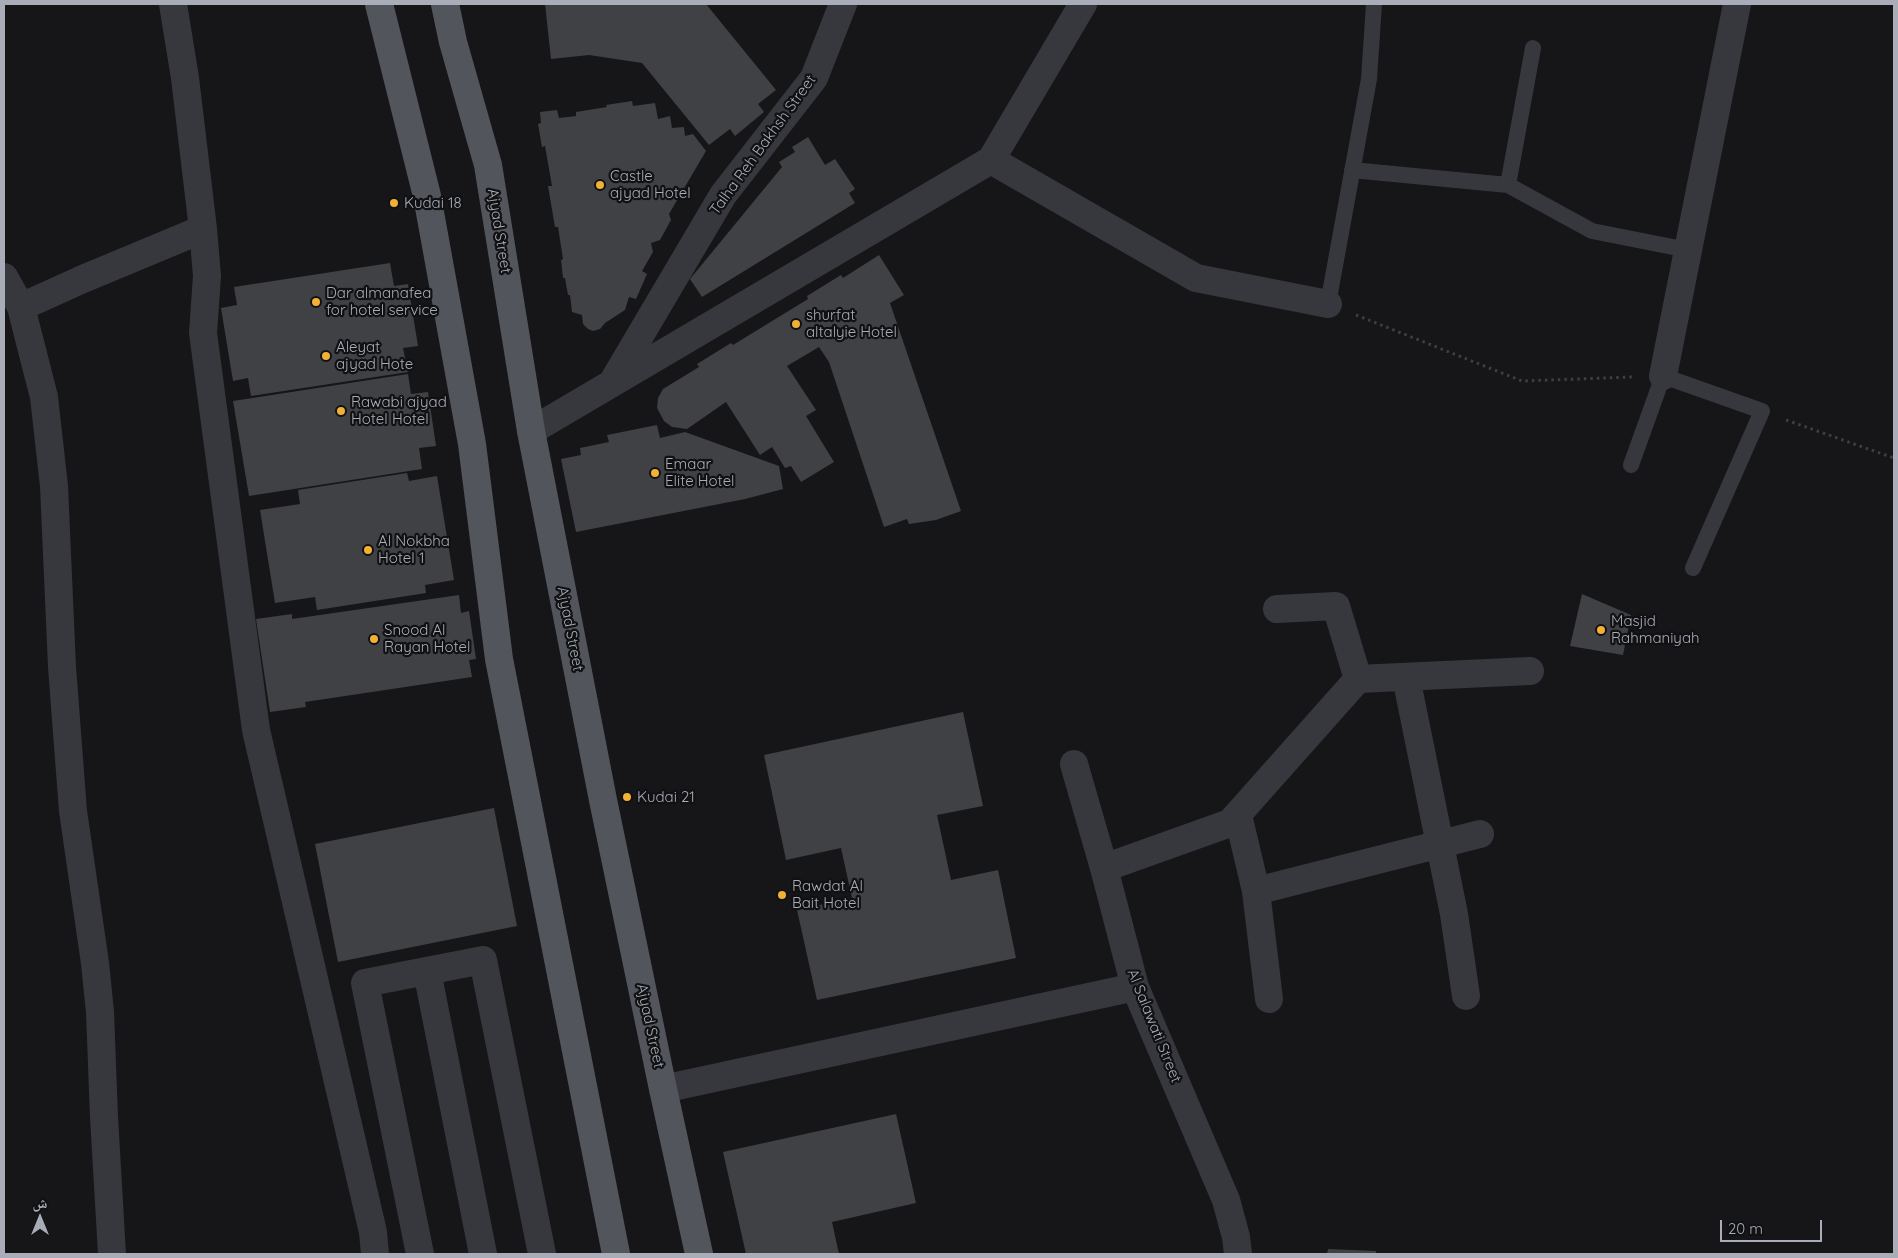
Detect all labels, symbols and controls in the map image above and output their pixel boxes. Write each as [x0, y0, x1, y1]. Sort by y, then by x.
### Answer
street label: Talha Reh Bakhsh Street [706, 71, 820, 219]
place label: Castle ajyad Hotel [610, 167, 691, 202]
marker: Castle ajyad Hotel [594, 179, 606, 191]
street label: Ajyad Street [483, 187, 515, 275]
place label: Kudai 18 [404, 194, 462, 212]
marker: Kudai 18 [388, 197, 400, 209]
place label: Dar almanafea for hotel service [326, 284, 438, 319]
marker: Dar almanafea for hotel service [310, 296, 322, 308]
place label: shurfat altalyie Hotel [806, 306, 897, 341]
marker: shurfat altalyie Hotel [790, 318, 802, 330]
place label: Aleyat ajyad Hote [336, 338, 413, 373]
marker: Aleyat ajyad Hote [320, 350, 332, 362]
place label: Rawabi ajyad Hotel Hotel [351, 393, 447, 428]
marker: Rawabi ajyad Hotel Hotel [335, 405, 347, 417]
place label: Emaar Elite Hotel [665, 455, 735, 490]
marker: Emaar Elite Hotel [649, 467, 661, 479]
place label: Al Nokbha Hotel 1 [378, 532, 450, 567]
marker: Al Nokbha Hotel 1 [362, 544, 374, 556]
street label: Ajyad Street [553, 585, 587, 673]
place label: Masjid Rahmaniyah [1611, 612, 1699, 647]
place label: Snood Al Rayan Hotel [384, 621, 470, 656]
marker: Masjid Rahmaniyah [1595, 624, 1607, 636]
marker: Snood Al Rayan Hotel [368, 633, 380, 645]
place label: Kudai 21 [637, 788, 695, 806]
marker: Kudai 21 [621, 791, 633, 803]
place label: Rawdat Al Bait Hotel [792, 877, 863, 912]
marker: Rawdat Al Bait Hotel [776, 889, 788, 901]
street label: Al Salawati Street [1123, 967, 1185, 1085]
street label: Ajyad Street [632, 982, 668, 1070]
north arrow [15, 1193, 65, 1243]
text: ش [33, 1194, 47, 1212]
scale bar [1723, 1210, 1826, 1242]
text: 20 m [1728, 1219, 1763, 1238]

